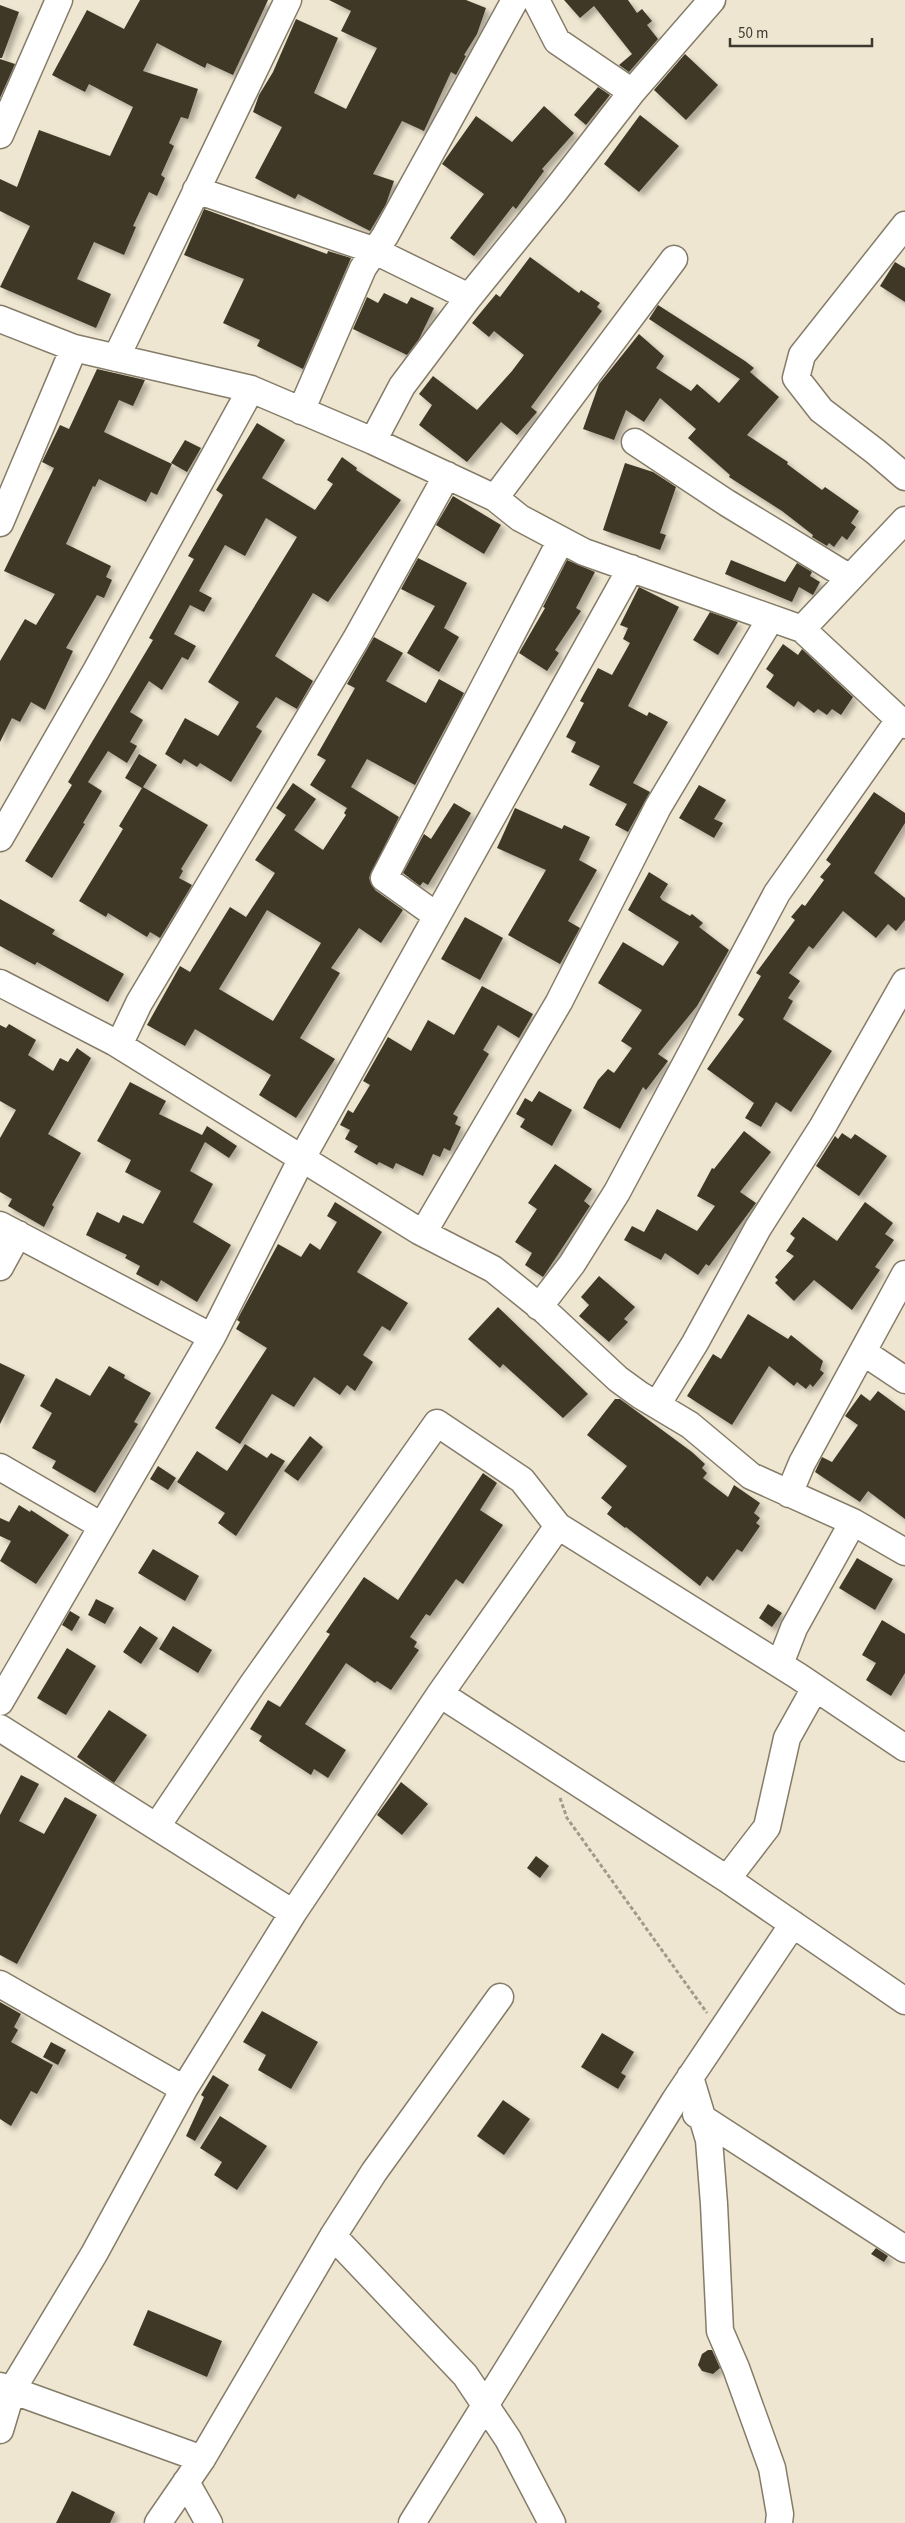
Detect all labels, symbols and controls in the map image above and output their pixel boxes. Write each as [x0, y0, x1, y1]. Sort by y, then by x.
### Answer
scale bar [730, 15, 872, 47]
text: 50 m [738, 23, 768, 44]

